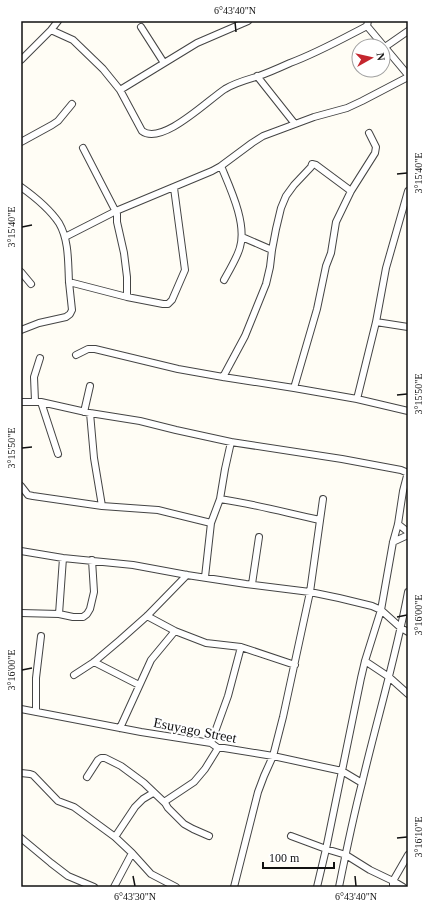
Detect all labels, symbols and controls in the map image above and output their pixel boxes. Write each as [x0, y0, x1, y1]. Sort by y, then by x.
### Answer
text: 6°43'40"N [214, 5, 256, 16]
north arrow [351, 38, 391, 78]
text: N [374, 52, 387, 61]
text: 3°15'40"E [413, 153, 424, 194]
text: 3°15'40"E [6, 207, 17, 248]
text: 3°15'50"E [413, 374, 424, 415]
text: 3°15'50"E [6, 428, 17, 469]
text: 3°16'00"E [413, 595, 424, 636]
text: 3°16'00"E [6, 650, 17, 691]
street label: Esuyago Street [152, 715, 238, 746]
text: 3°16'10"E [413, 817, 424, 858]
scale bar [263, 844, 334, 870]
text: 100 m [269, 851, 300, 865]
text: 6°43'30"N [114, 891, 156, 902]
text: 6°43'40"N [335, 891, 377, 902]

